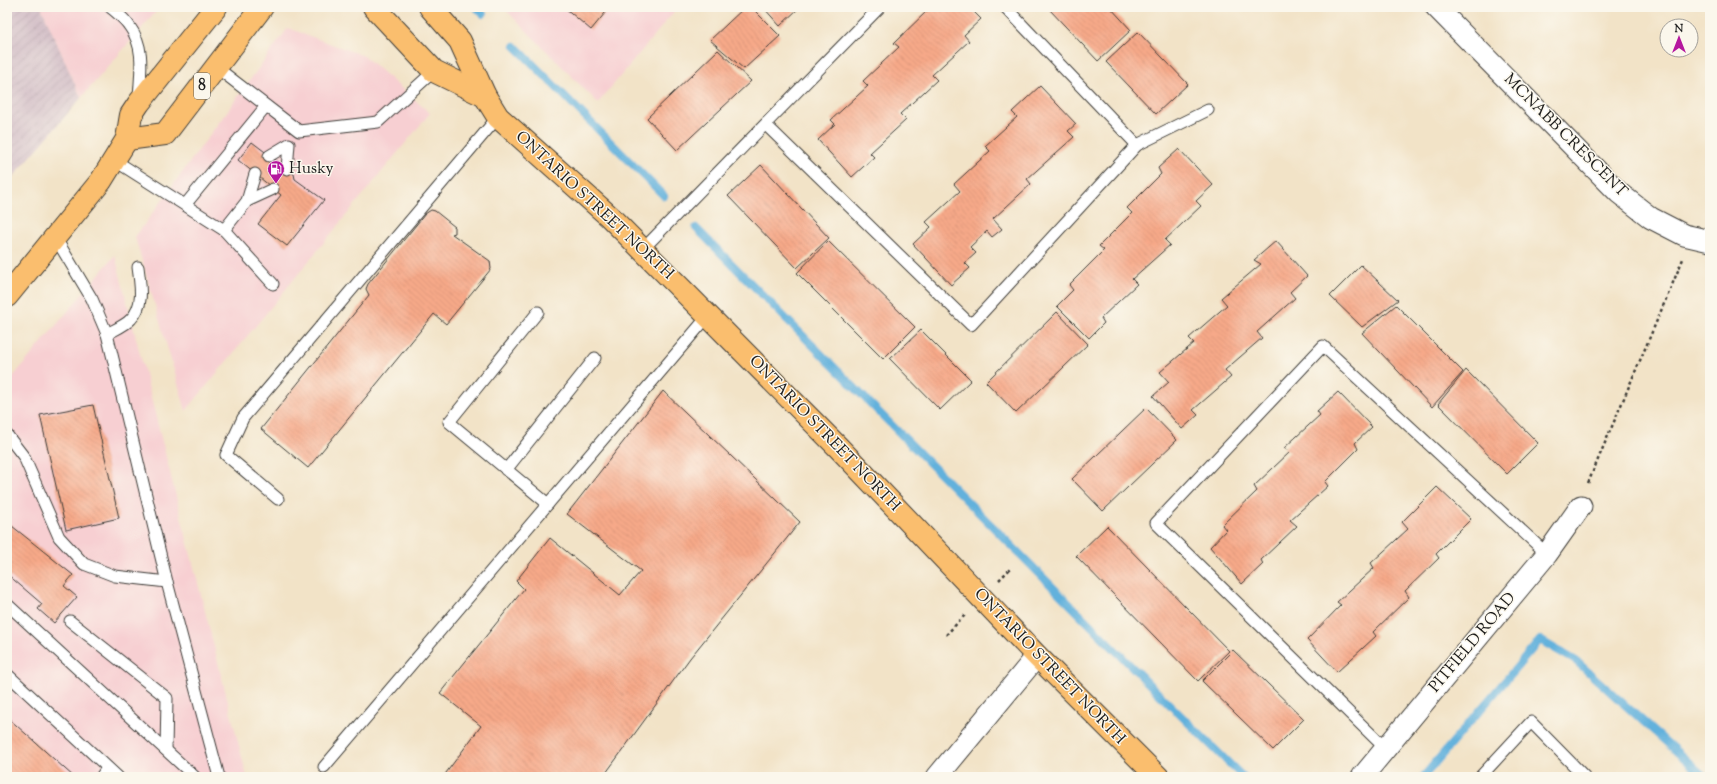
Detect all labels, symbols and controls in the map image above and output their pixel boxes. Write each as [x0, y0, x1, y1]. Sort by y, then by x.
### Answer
north arrow [1659, 18, 1699, 58]
text: N [1674, 21, 1684, 37]
street label: MCNABB CRESCENT [1498, 69, 1632, 203]
road number: 8 [194, 73, 210, 99]
street label: ONTARIO STREET NORTH [510, 126, 679, 286]
place label: Husky [289, 158, 334, 181]
fuel station icon: Husky [266, 159, 286, 184]
street label: ONTARIO STREET NORTH [743, 351, 905, 518]
street label: ONTARIO STREET NORTH [968, 584, 1130, 751]
street label: PITFIELD ROAD [1424, 588, 1522, 698]

